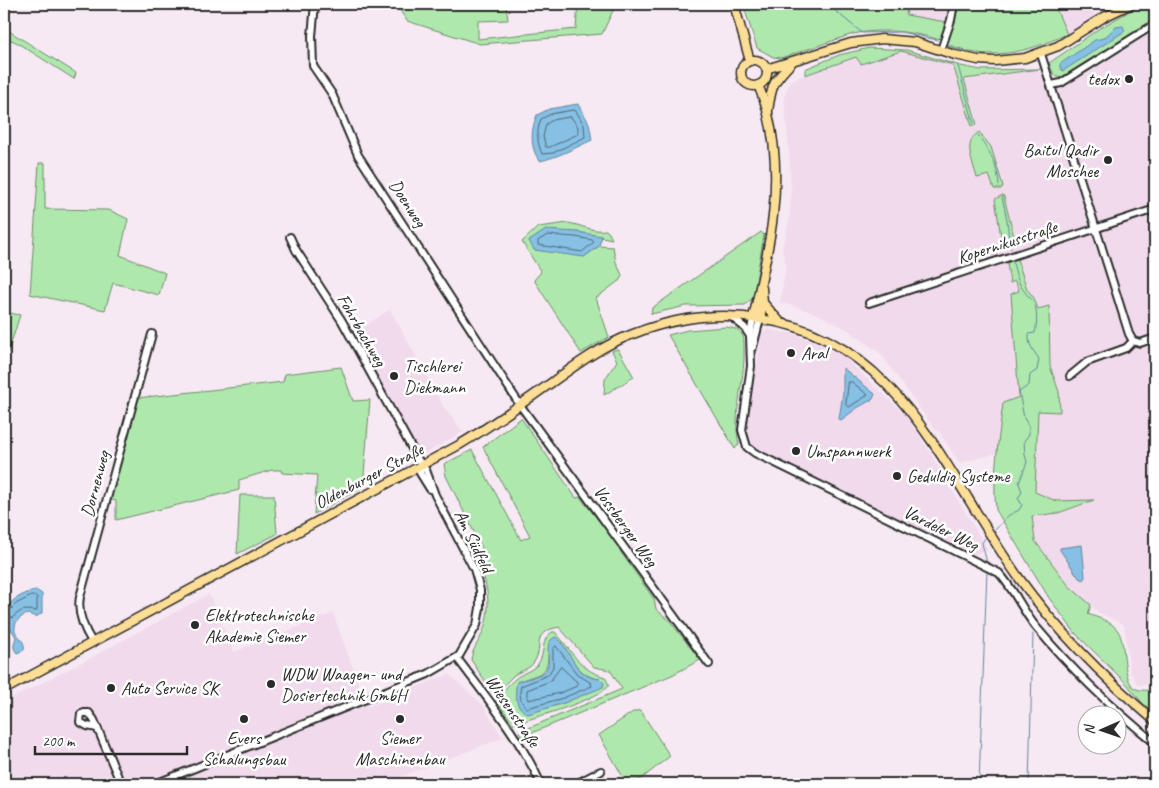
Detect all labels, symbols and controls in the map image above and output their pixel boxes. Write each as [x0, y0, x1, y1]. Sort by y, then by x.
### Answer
place label: tedox [1088, 68, 1121, 90]
marker: tedox [1123, 73, 1135, 85]
place label: Baitul Qadir Moschee [1024, 139, 1101, 182]
marker: Baitul Qadir Moschee [1102, 154, 1114, 166]
street label: Doenweg [384, 175, 432, 232]
street label: Kopernikusstraße [954, 215, 1061, 268]
street label: Fohrbachweg [332, 290, 392, 372]
place label: Aral [801, 342, 830, 364]
marker: Aral [785, 347, 797, 359]
place label: Tischlerei Diekmann [404, 355, 466, 398]
marker: Tischlerei Diekmann [388, 370, 400, 382]
street label: Oldenburger Straße [311, 438, 428, 514]
place label: Umspannwerk [806, 440, 892, 462]
marker: Umspannwerk [790, 445, 802, 457]
street label: Dornenweg [76, 447, 115, 519]
place label: Geduldig Systeme [907, 465, 1010, 487]
marker: Geduldig Systeme [891, 470, 903, 482]
street label: Vossberger Weg [589, 481, 664, 572]
street label: Vardeler Weg [900, 501, 983, 556]
street label: Am Südfeld [449, 506, 500, 579]
place label: Elektrotechnische Akademie Siemer [205, 604, 315, 647]
marker: Elektrotechnische Akademie Siemer [189, 619, 201, 631]
place label: WDW Waagen- und Dosiertechnik GmbH [281, 663, 409, 706]
street label: Wiesenstraße [481, 671, 546, 752]
place label: Auto Service SK [121, 677, 221, 699]
marker: WDW Waagen- und Dosiertechnik GmbH [265, 678, 277, 690]
marker: Auto Service SK [105, 682, 117, 694]
north arrow [1076, 706, 1126, 756]
marker: Evers Schalungsbau [238, 713, 250, 725]
marker: Siemer Maschinenbau [394, 713, 406, 725]
scale bar [35, 723, 188, 755]
text: N [1081, 723, 1098, 735]
place label: Evers Schalungsbau [202, 727, 287, 770]
place label: Siemer Maschinenbau [355, 727, 446, 770]
text: 200 m [42, 732, 76, 751]

